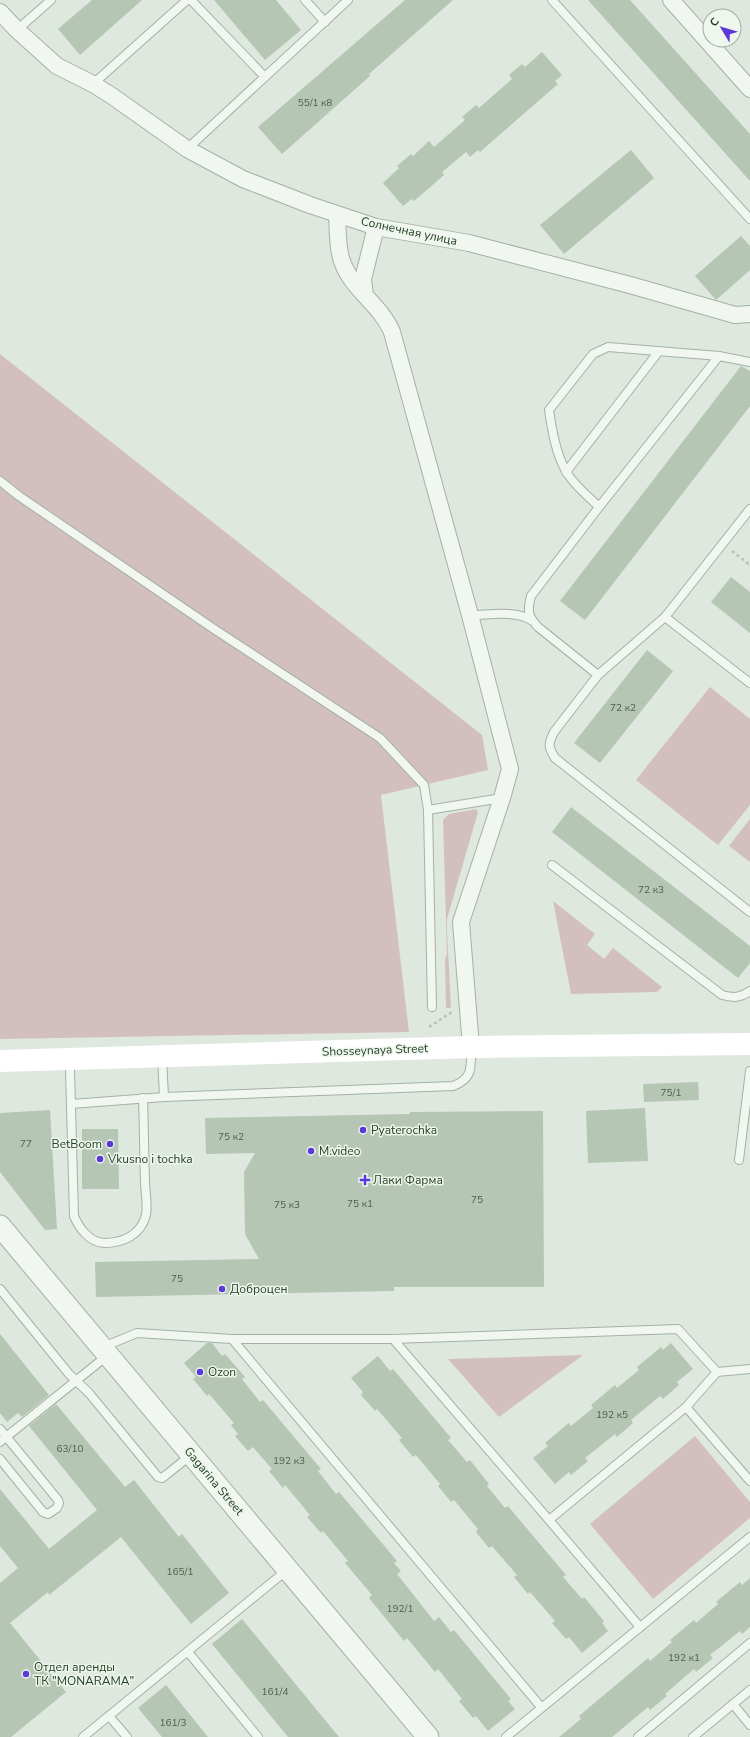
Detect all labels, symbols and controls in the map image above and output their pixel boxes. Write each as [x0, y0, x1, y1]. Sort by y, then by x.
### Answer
north arrow [702, 8, 742, 48]
text: С [706, 14, 723, 30]
house number: 55/1 к8 [298, 96, 332, 110]
street label: Солнечная улица [359, 213, 459, 249]
house number: 72 к2 [610, 701, 636, 715]
house number: 72 к3 [638, 883, 664, 897]
street label: Shosseynaya Street [322, 1040, 429, 1060]
house number: 75/1 [661, 1086, 681, 1100]
place label: Pyaterochka [371, 1122, 437, 1138]
marker: Pyaterochka [358, 1125, 368, 1135]
house number: 75 к2 [218, 1130, 244, 1144]
place label: BetBoom [52, 1136, 102, 1152]
house number: 77 [20, 1137, 32, 1151]
marker: BetBoom [105, 1139, 115, 1149]
place label: M.video [319, 1143, 361, 1159]
marker: M.video [306, 1146, 316, 1156]
place label: Vkusno i tochka [107, 1151, 193, 1167]
marker: Vkusno i tochka [95, 1154, 105, 1164]
place label: Лаки Фарма [373, 1172, 443, 1188]
marker: Лаки Фарма [360, 1175, 370, 1185]
house number: 75 [471, 1193, 483, 1207]
house number: 75 к1 [347, 1197, 373, 1211]
house number: 75 к3 [274, 1198, 300, 1212]
house number: 75 [171, 1272, 183, 1286]
place label: Доброцен [230, 1281, 288, 1297]
marker: Доброцен [217, 1284, 227, 1294]
place label: Ozon [208, 1364, 236, 1380]
marker: Ozon [195, 1367, 205, 1377]
house number: 192 к5 [596, 1408, 628, 1422]
house number: 63/10 [57, 1442, 83, 1456]
street label: Gagarina Street [181, 1443, 248, 1519]
house number: 192 к3 [273, 1454, 305, 1468]
house number: 165/1 [167, 1565, 193, 1579]
house number: 192/1 [387, 1602, 413, 1616]
house number: 192 к1 [668, 1651, 700, 1665]
place label: Отдел аренды ТК "MONARAMA" [34, 1659, 134, 1689]
marker: Отдел аренды ТК "MONARAMA" [21, 1669, 31, 1679]
house number: 161/4 [262, 1685, 288, 1699]
house number: 161/3 [160, 1716, 186, 1730]

